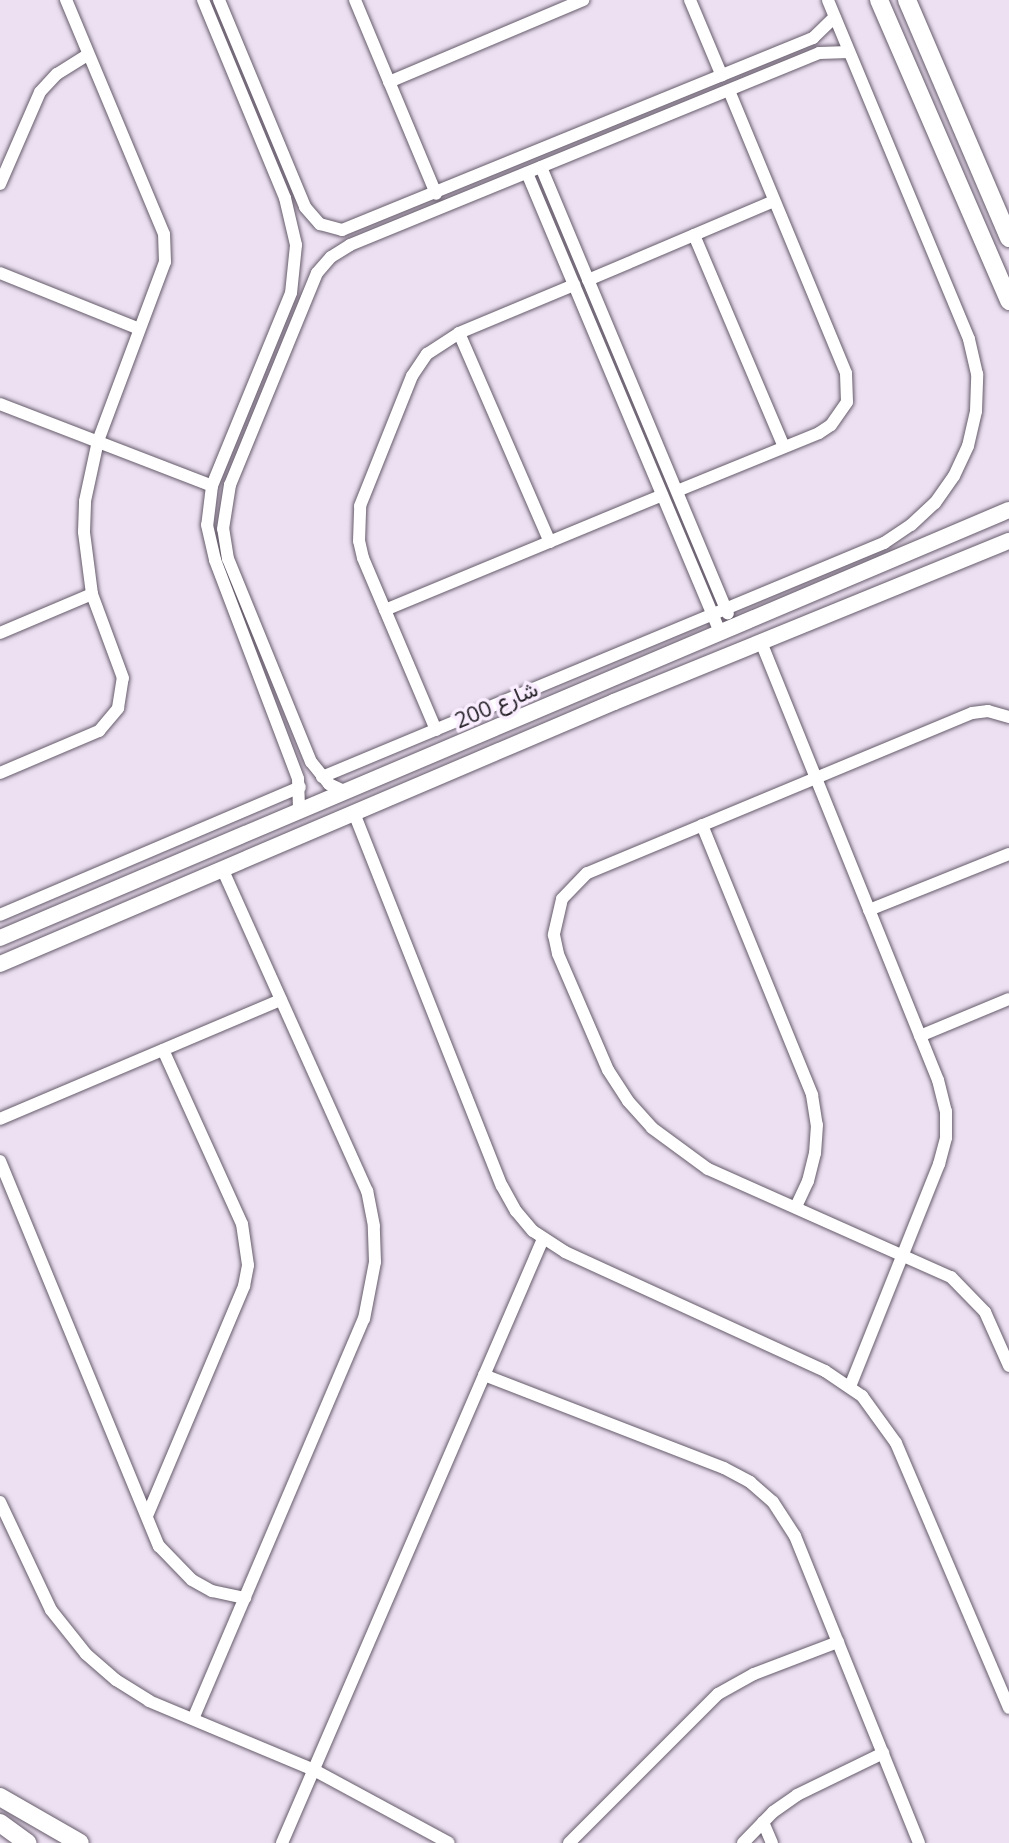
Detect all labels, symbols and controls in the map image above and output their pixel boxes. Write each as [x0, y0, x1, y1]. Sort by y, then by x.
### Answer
street label: شارع 200 [450, 675, 542, 733]

